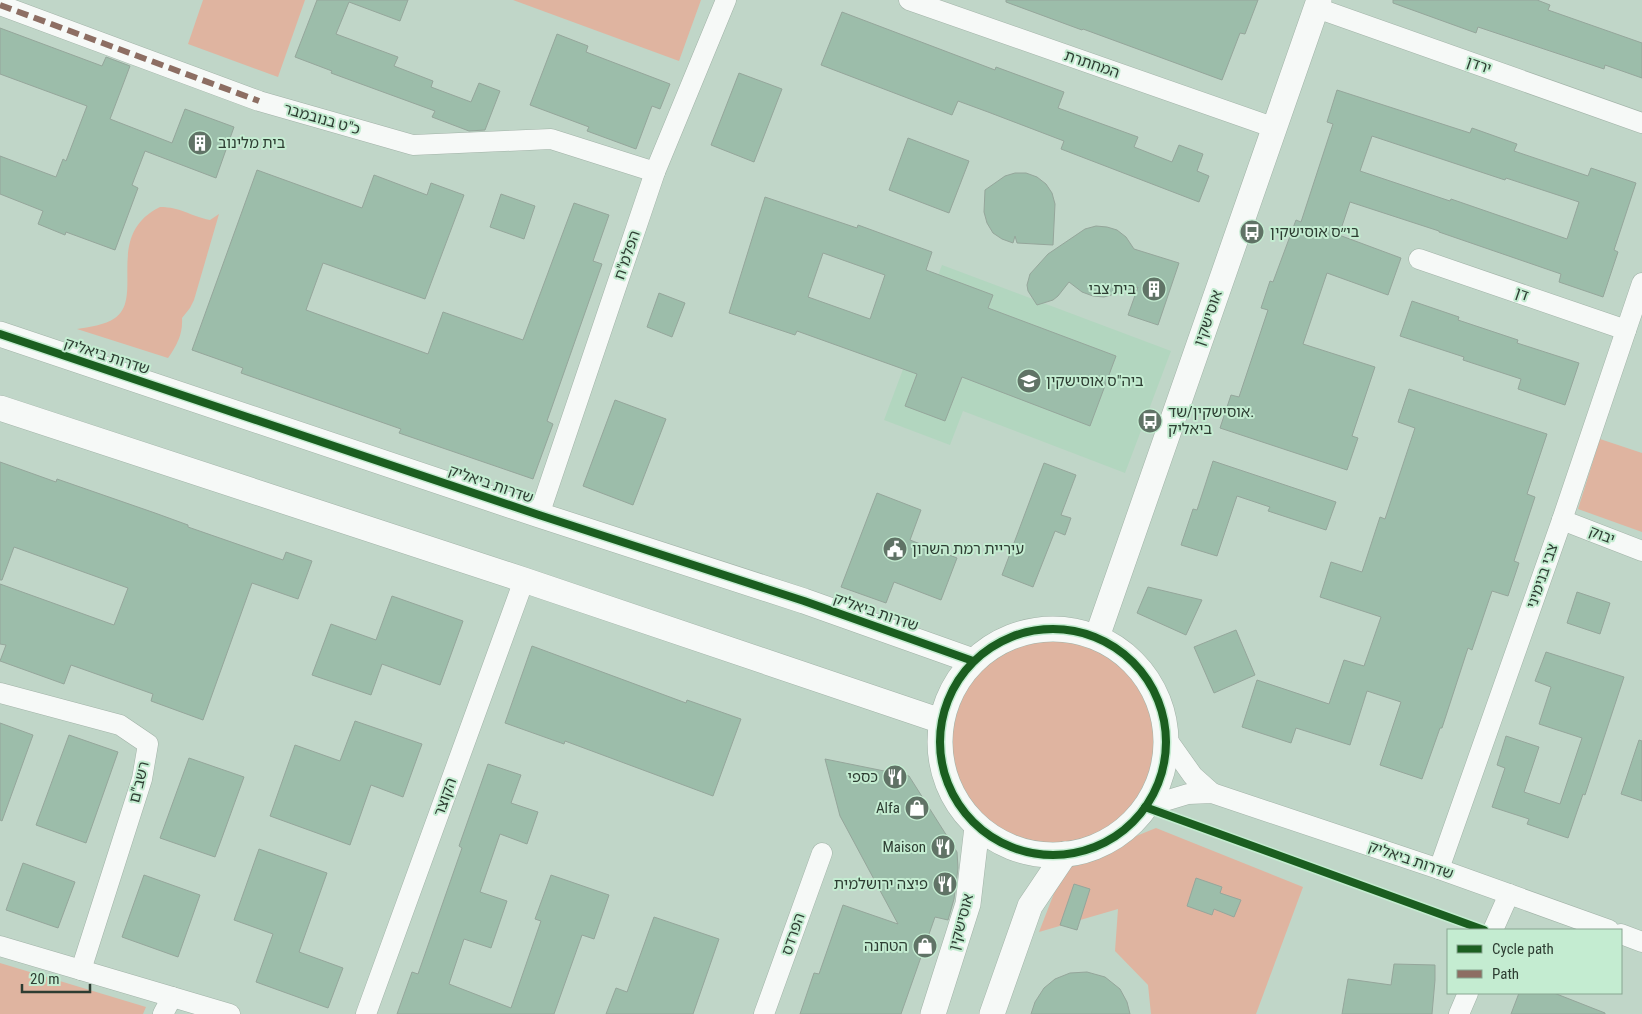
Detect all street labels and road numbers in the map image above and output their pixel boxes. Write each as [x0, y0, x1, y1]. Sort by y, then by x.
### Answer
street label: המחתרת [1062, 46, 1122, 82]
street label: ירדן [1464, 52, 1494, 78]
street label: כ"ט בנובמבר [282, 99, 363, 139]
street label: הפלמ"ח [610, 228, 644, 282]
street label: דן [1513, 283, 1531, 305]
street label: אוסישקין [1190, 288, 1226, 348]
street label: שדרות ביאליק [62, 334, 152, 378]
street label: שדרות ביאליק [446, 461, 536, 507]
street label: יבוק [1587, 522, 1617, 548]
street label: צבי בנימיני [1523, 541, 1561, 611]
street label: שדרות ביאליק [831, 589, 921, 635]
street label: רשב"ם [125, 759, 153, 805]
street label: הקוצר [430, 775, 460, 819]
street label: שדרות ביאליק [1366, 837, 1456, 883]
street label: אוסישקין [945, 892, 977, 952]
street label: הפרדס [777, 910, 809, 958]

